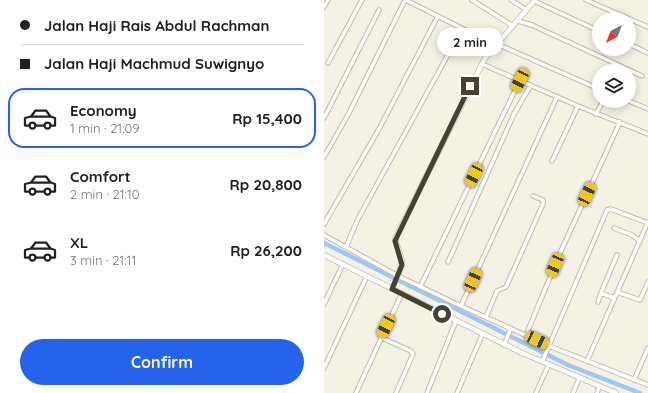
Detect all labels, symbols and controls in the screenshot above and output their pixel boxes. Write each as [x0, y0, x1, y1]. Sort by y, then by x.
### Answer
north arrow [592, 12, 636, 56]
map controls [592, 12, 636, 108]
text: Jalan Haji Rais Abdul Rachman [44, 16, 269, 35]
callout: 2 min [437, 28, 503, 56]
text: 2 min [453, 34, 487, 50]
text: Jalan Haji Machmud Suwignyo [44, 54, 264, 73]
button: layers [592, 64, 636, 108]
car [509, 67, 531, 93]
route end [461, 77, 479, 95]
icon: car [22, 100, 58, 136]
text: Economy [70, 101, 137, 120]
text: Rp 15,400 [232, 109, 302, 128]
text: 1 min · 21:09 [70, 120, 140, 136]
car [463, 162, 485, 188]
icon: car [22, 166, 58, 202]
text: Comfort [70, 167, 131, 186]
text: Rp 20,800 [230, 175, 302, 194]
car [576, 181, 598, 207]
text: 2 min · 21:10 [70, 186, 140, 202]
icon: car [22, 232, 58, 268]
text: XL [70, 233, 88, 252]
text: Rp 26,200 [230, 241, 302, 260]
text: 3 min · 21:11 [70, 252, 136, 268]
car [545, 252, 565, 278]
car [463, 267, 483, 293]
route start [433, 305, 451, 323]
car [375, 313, 397, 339]
car [524, 329, 550, 351]
button: Confirm [20, 339, 304, 385]

